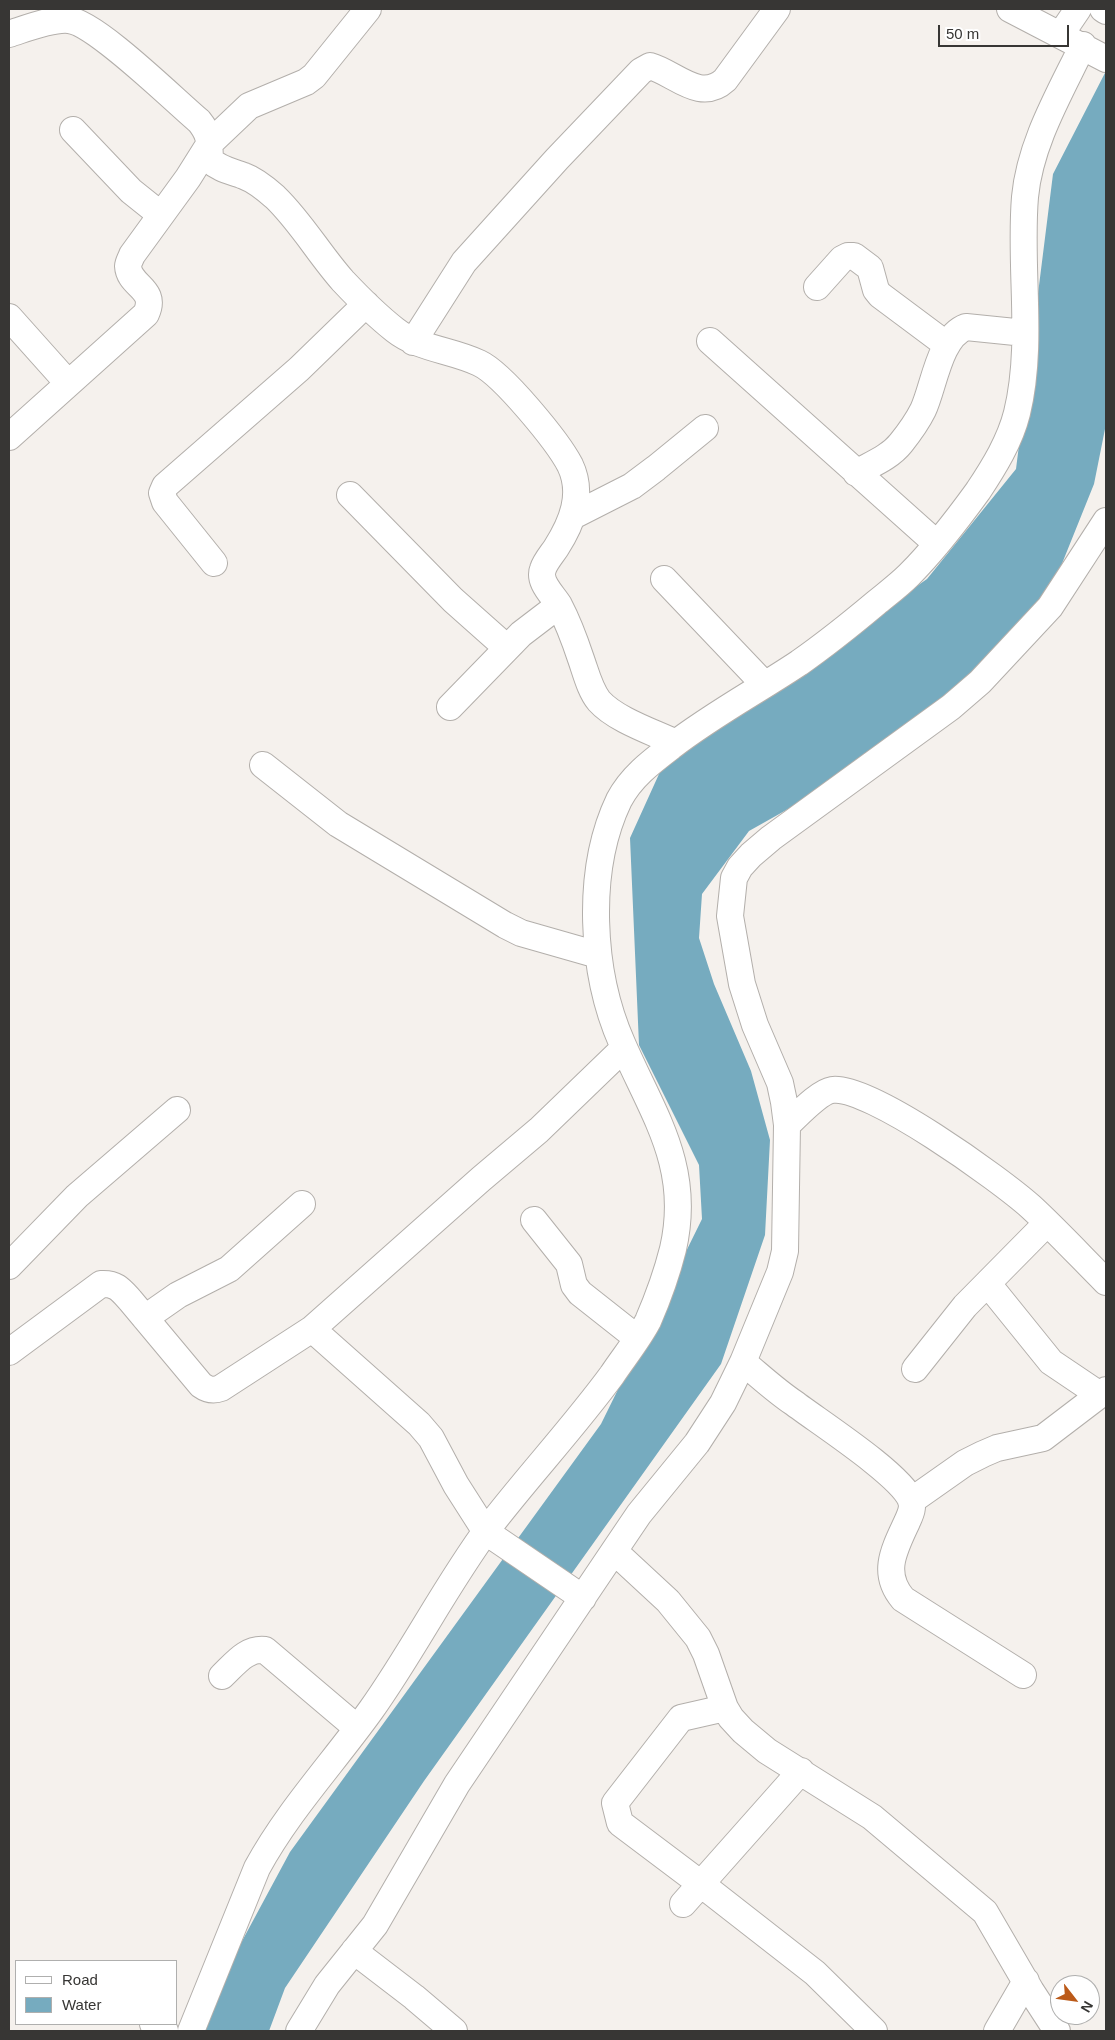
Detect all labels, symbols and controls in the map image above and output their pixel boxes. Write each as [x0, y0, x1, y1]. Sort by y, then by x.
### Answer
scale bar [940, 15, 1071, 47]
text: 50 m [946, 25, 979, 42]
legend [15, 1960, 178, 2025]
text: Road [62, 1971, 98, 1988]
north arrow [1050, 1975, 1100, 2025]
text: Water [62, 1996, 101, 2013]
text: N [1078, 1999, 1097, 2015]

